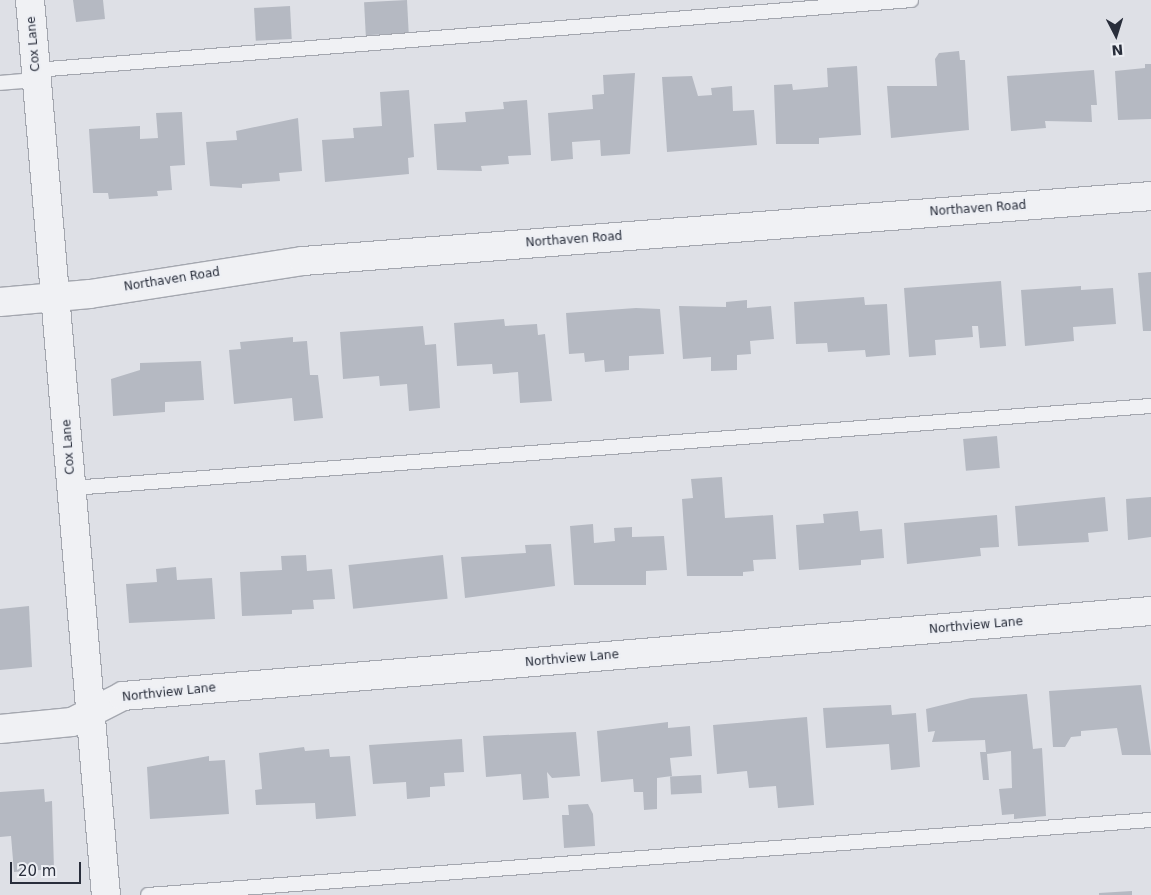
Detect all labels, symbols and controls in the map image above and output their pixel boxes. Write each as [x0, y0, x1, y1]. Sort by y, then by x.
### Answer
north arrow [1091, 10, 1141, 60]
street label: Cox Lane [24, 16, 44, 72]
text: N [1111, 41, 1124, 58]
street label: Northaven Road [929, 198, 1027, 220]
street label: Northaven Road [525, 229, 623, 251]
street label: Northaven Road [123, 265, 221, 295]
street label: Cox Lane [60, 419, 78, 475]
street label: Northview Lane [929, 615, 1023, 637]
street label: Northview Lane [525, 648, 619, 670]
street label: Northview Lane [121, 681, 217, 705]
scale bar [12, 852, 84, 884]
text: 20 m [18, 862, 56, 880]

